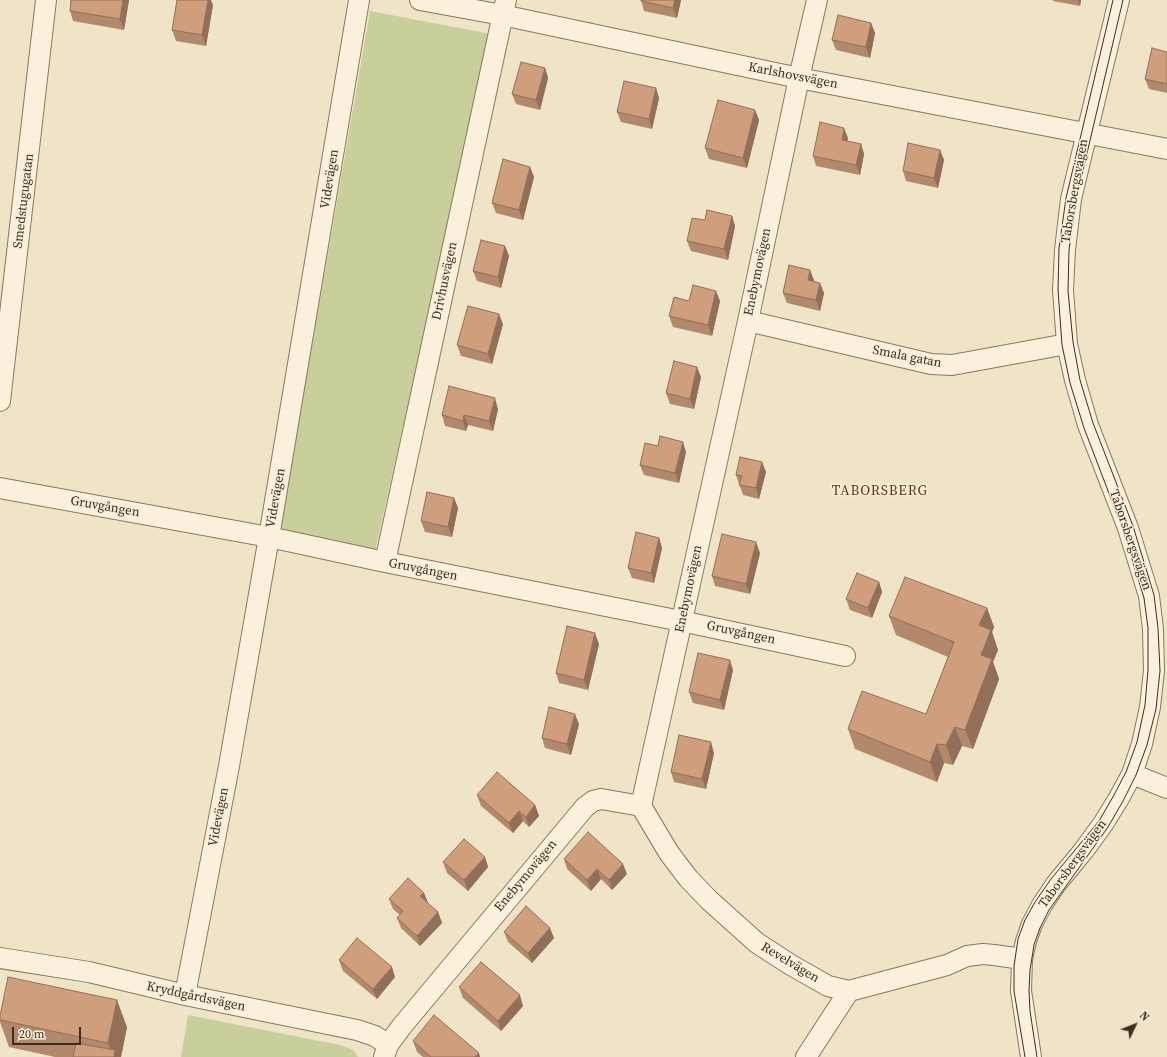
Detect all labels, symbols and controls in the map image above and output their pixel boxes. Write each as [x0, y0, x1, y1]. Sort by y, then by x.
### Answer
street label: Karlshovsvägen [747, 60, 839, 92]
street label: Taborsbergsvägen [1058, 138, 1092, 244]
street label: Videvägen [318, 148, 342, 210]
street label: Smedstugugatan [10, 153, 38, 249]
street label: Enebymovägen [741, 227, 775, 317]
street label: Drivhusvägen [429, 240, 461, 322]
street label: Smala gatan [871, 343, 943, 371]
street label: Videvägen [263, 467, 289, 529]
district label: TABORSBERG [832, 483, 928, 499]
street label: Taborsbergsvägen [1105, 488, 1155, 592]
street label: Gruvgången [69, 493, 141, 521]
street label: Enebymovägen [672, 544, 706, 634]
street label: Gruvgången [387, 556, 459, 584]
street label: Gruvgången [705, 618, 777, 648]
street label: Videvägen [206, 786, 232, 848]
street label: Taborsbergsvägen [1036, 817, 1110, 911]
street label: Enebymovägen [491, 837, 561, 915]
street label: Revelvägen [758, 939, 822, 987]
street label: Kryddgårdsvägen [145, 979, 247, 1015]
north arrow [1115, 1005, 1155, 1045]
text: N [1136, 1008, 1152, 1025]
scale bar [14, 1019, 83, 1045]
text: 20 m [19, 1026, 45, 1042]

